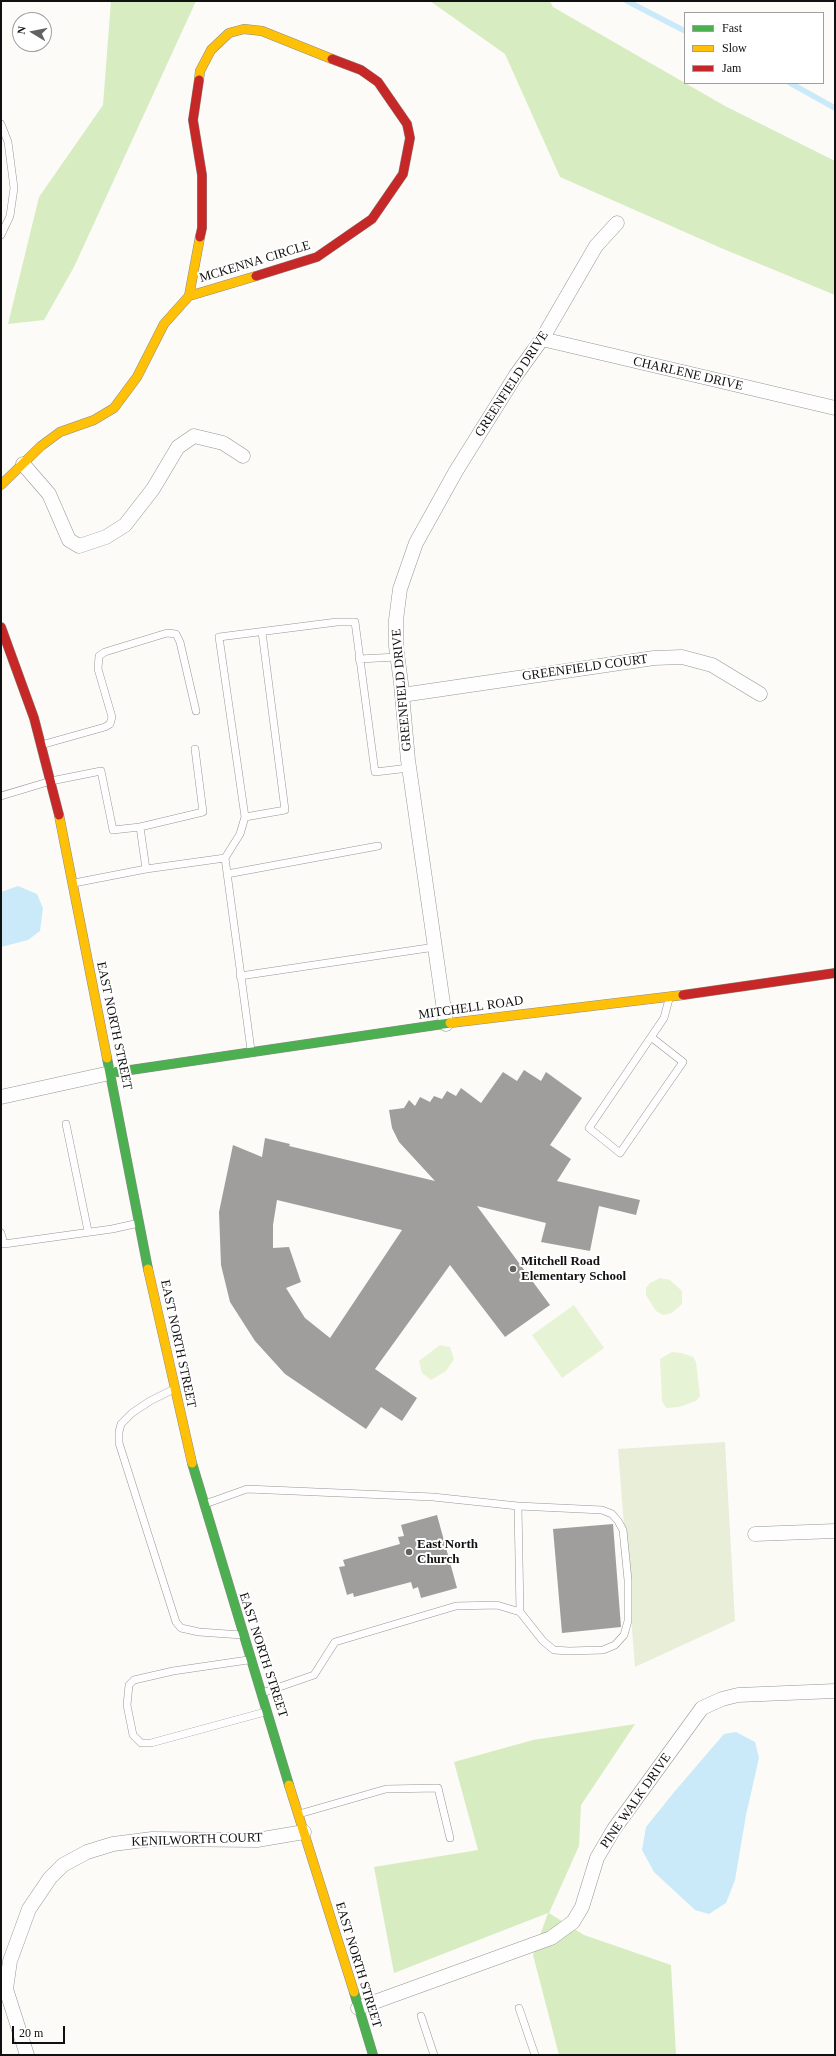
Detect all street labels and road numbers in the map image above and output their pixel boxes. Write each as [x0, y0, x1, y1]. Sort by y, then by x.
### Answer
street label: MCKENNA CIRCLE [198, 238, 312, 286]
street label: GREENFIELD DRIVE [472, 328, 552, 440]
street label: CHARLENE DRIVE [632, 354, 744, 394]
street label: GREENFIELD DRIVE [389, 628, 415, 752]
street label: GREENFIELD COURT [521, 651, 649, 685]
street label: EAST NORTH STREET [93, 960, 135, 1092]
street label: MITCHELL ROAD [418, 993, 524, 1023]
street label: EAST NORTH STREET [157, 1278, 199, 1410]
street label: EAST NORTH STREET [235, 1590, 291, 1720]
street label: PINE WALK DRIVE [597, 1750, 675, 1852]
street label: KENILWORTH COURT [131, 1830, 263, 1850]
street label: EAST NORTH STREET [331, 1900, 385, 2030]

